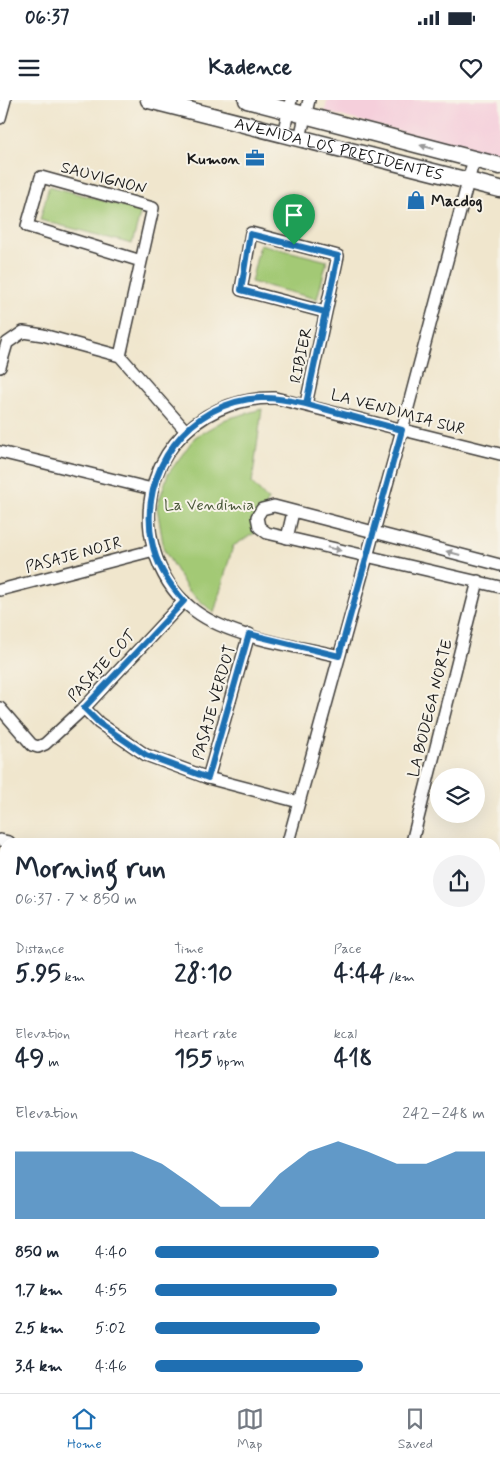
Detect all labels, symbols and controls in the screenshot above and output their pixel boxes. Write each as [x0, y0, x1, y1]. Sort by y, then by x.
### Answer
text: 06:37 [25, 5, 69, 30]
icon: menu [15, 54, 43, 82]
text: Kadence [208, 54, 292, 82]
icon: heart [457, 54, 485, 82]
street label: AVENIDA LOS PRESIDENTES [232, 113, 445, 186]
one-way arrow [419, 142, 434, 150]
office icon: Kumon [244, 147, 266, 169]
place label: Kumon [187, 149, 240, 170]
street label: SAUVIGNON [58, 157, 149, 200]
shop icon: Macdog [405, 189, 427, 211]
place label: Macdog [431, 191, 482, 213]
pin [273, 194, 315, 245]
icon: arrive [280, 201, 308, 229]
street label: RIBIER [285, 325, 318, 385]
street label: LA VENDIMIA SUR [328, 384, 467, 440]
park label: La Vendimia [164, 495, 254, 516]
street label: PASAJE NOIR [23, 533, 124, 578]
one-way arrow [326, 545, 341, 553]
one-way arrow [445, 549, 460, 557]
street label: PASAJE COT [63, 625, 142, 707]
street label: LA BODEGA NORTE [403, 637, 458, 779]
street label: PASAJE VERDOT [188, 642, 241, 762]
map controls [430, 768, 485, 823]
button: layers [430, 768, 485, 823]
text: Morning run [15, 851, 166, 888]
button: share [433, 855, 485, 907]
text: 06:37 · 7 × 850 m [15, 889, 137, 910]
text: Distance [15, 940, 64, 958]
text: Time [174, 940, 204, 958]
text: Pace [334, 940, 362, 958]
text: 5.95 [15, 958, 61, 991]
text: 28:10 [174, 958, 232, 991]
text: 4:44 [334, 958, 385, 991]
text: km [61, 968, 85, 986]
text: /km [385, 968, 415, 986]
text: Elevation [15, 1025, 70, 1043]
text: Heart rate [174, 1025, 237, 1043]
text: kcal [334, 1025, 357, 1043]
text: 49 [15, 1043, 44, 1076]
text: 155 [174, 1043, 213, 1076]
text: 418 [334, 1043, 372, 1076]
text: m [44, 1053, 59, 1071]
text: bpm [213, 1053, 245, 1071]
text: Elevation [15, 1103, 78, 1124]
text: 242–248 m [402, 1103, 485, 1124]
text: 850 m [15, 1242, 59, 1263]
text: 4:40 [95, 1242, 127, 1263]
text: 1.7 km [15, 1280, 63, 1301]
text: 4:55 [95, 1280, 127, 1301]
text: 2.5 km [15, 1318, 63, 1339]
text: 5:02 [95, 1318, 126, 1339]
text: 3.4 km [15, 1356, 63, 1377]
text: 4:46 [95, 1356, 127, 1377]
tab: Home [67, 1405, 102, 1453]
tab: Map [236, 1405, 264, 1453]
tab: Saved [398, 1405, 433, 1453]

